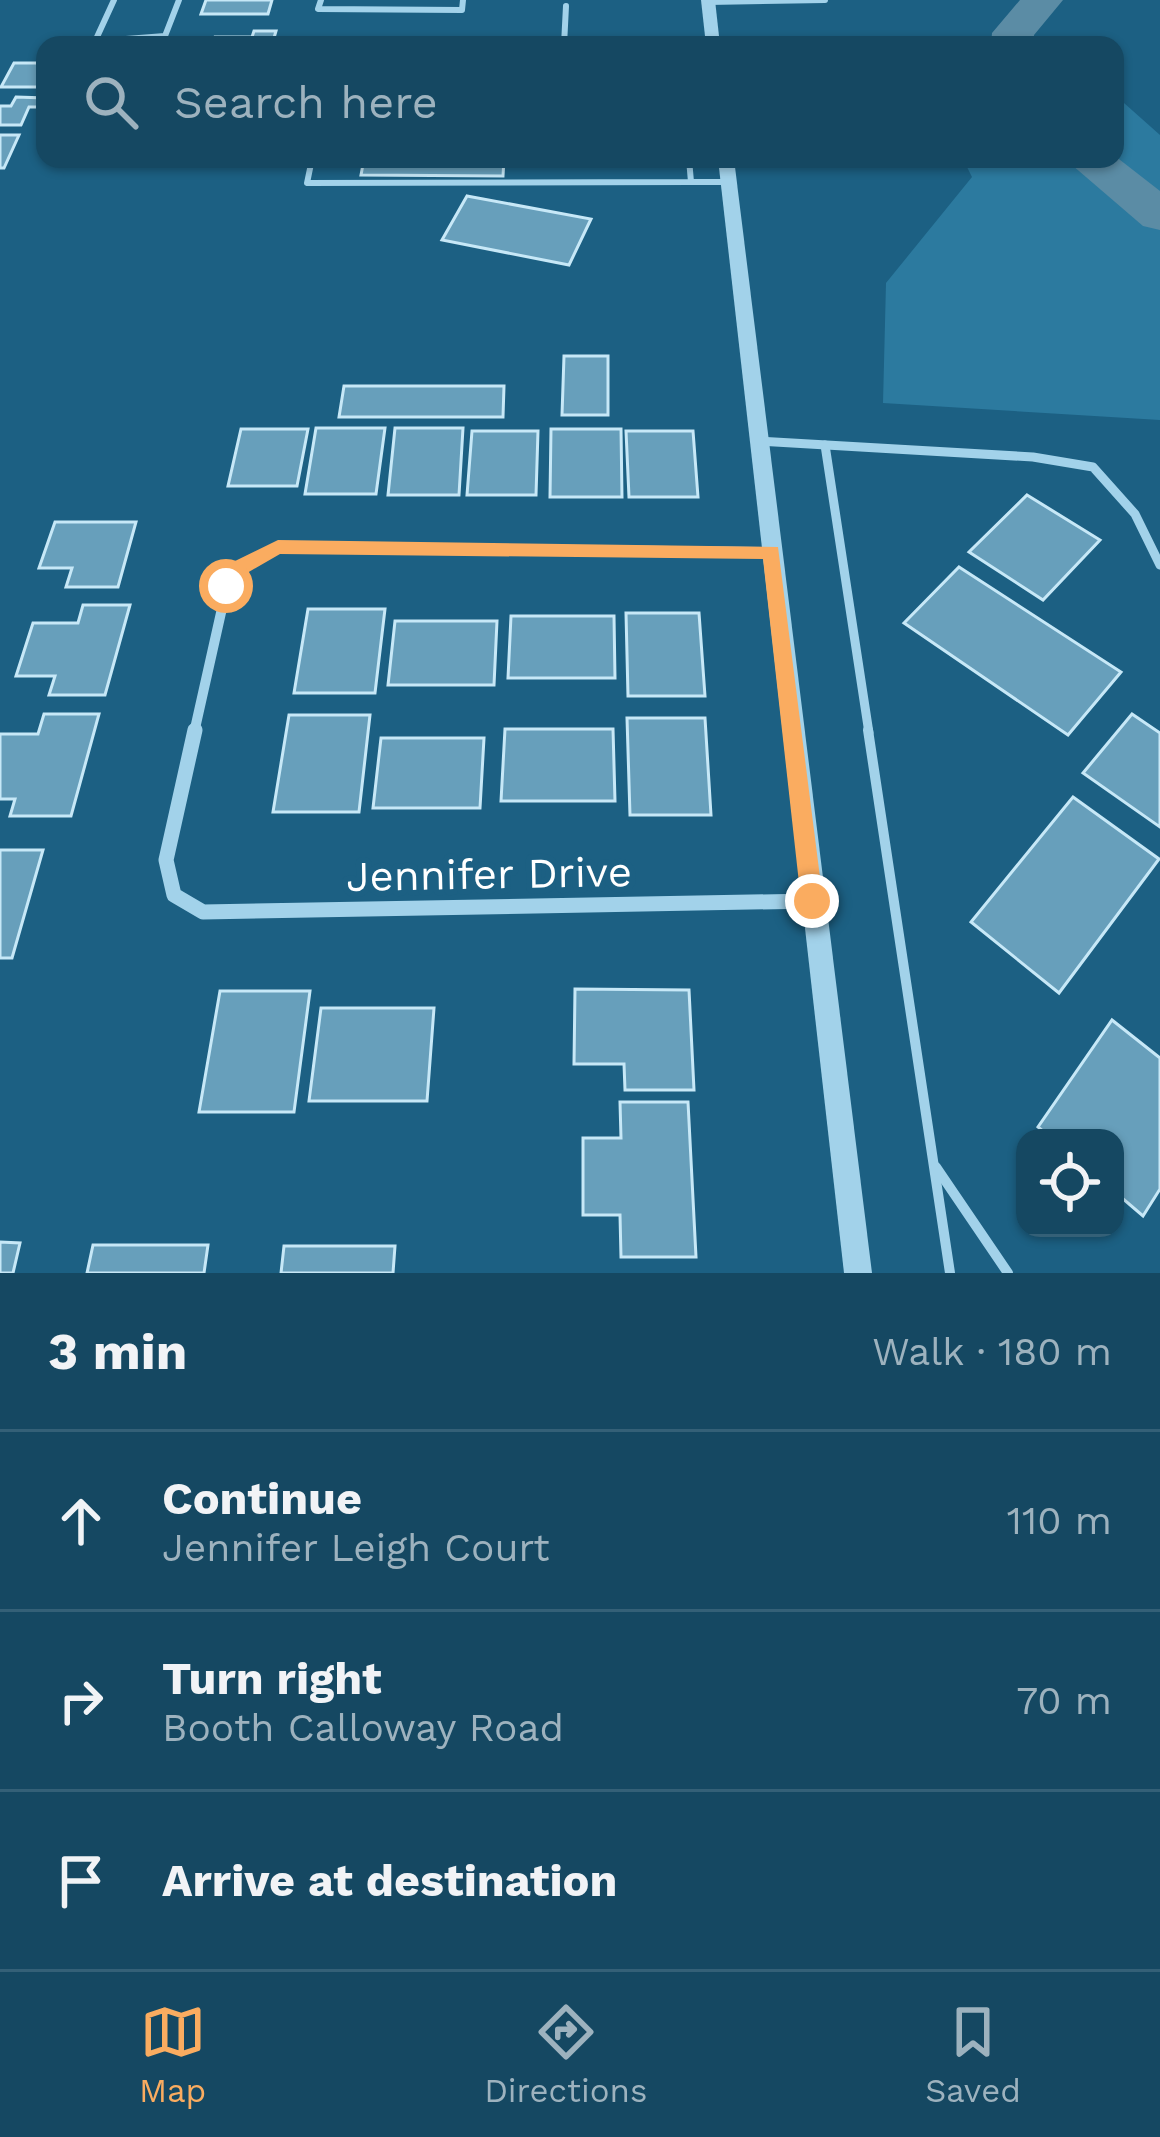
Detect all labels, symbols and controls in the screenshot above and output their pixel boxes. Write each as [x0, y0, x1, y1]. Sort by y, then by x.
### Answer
search box [36, 36, 1124, 168]
icon: search [78, 69, 144, 135]
text: Search here [174, 76, 438, 129]
route start [199, 559, 253, 613]
street label: Jennifer Drive [346, 847, 632, 901]
route end [785, 874, 839, 928]
map controls [1016, 1129, 1124, 1237]
button: locate [1016, 1129, 1124, 1237]
text: 3 min [48, 1322, 187, 1381]
text: Walk · 180 m [872, 1329, 1112, 1374]
text: Continue [162, 1472, 362, 1525]
icon: ahead [48, 1488, 114, 1554]
text: 110 m [1007, 1498, 1112, 1543]
text: Jennifer Leigh Court [162, 1525, 550, 1570]
text: Turn right [162, 1652, 382, 1705]
icon: right [48, 1668, 114, 1734]
text: 70 m [1016, 1678, 1112, 1723]
text: Booth Calloway Road [162, 1705, 564, 1750]
icon: arrive [48, 1848, 114, 1914]
text: Arrive at destination [162, 1854, 617, 1907]
tab: Map [139, 1999, 206, 2110]
tab: Directions [484, 1999, 647, 2110]
tab: Saved [925, 1999, 1021, 2110]

